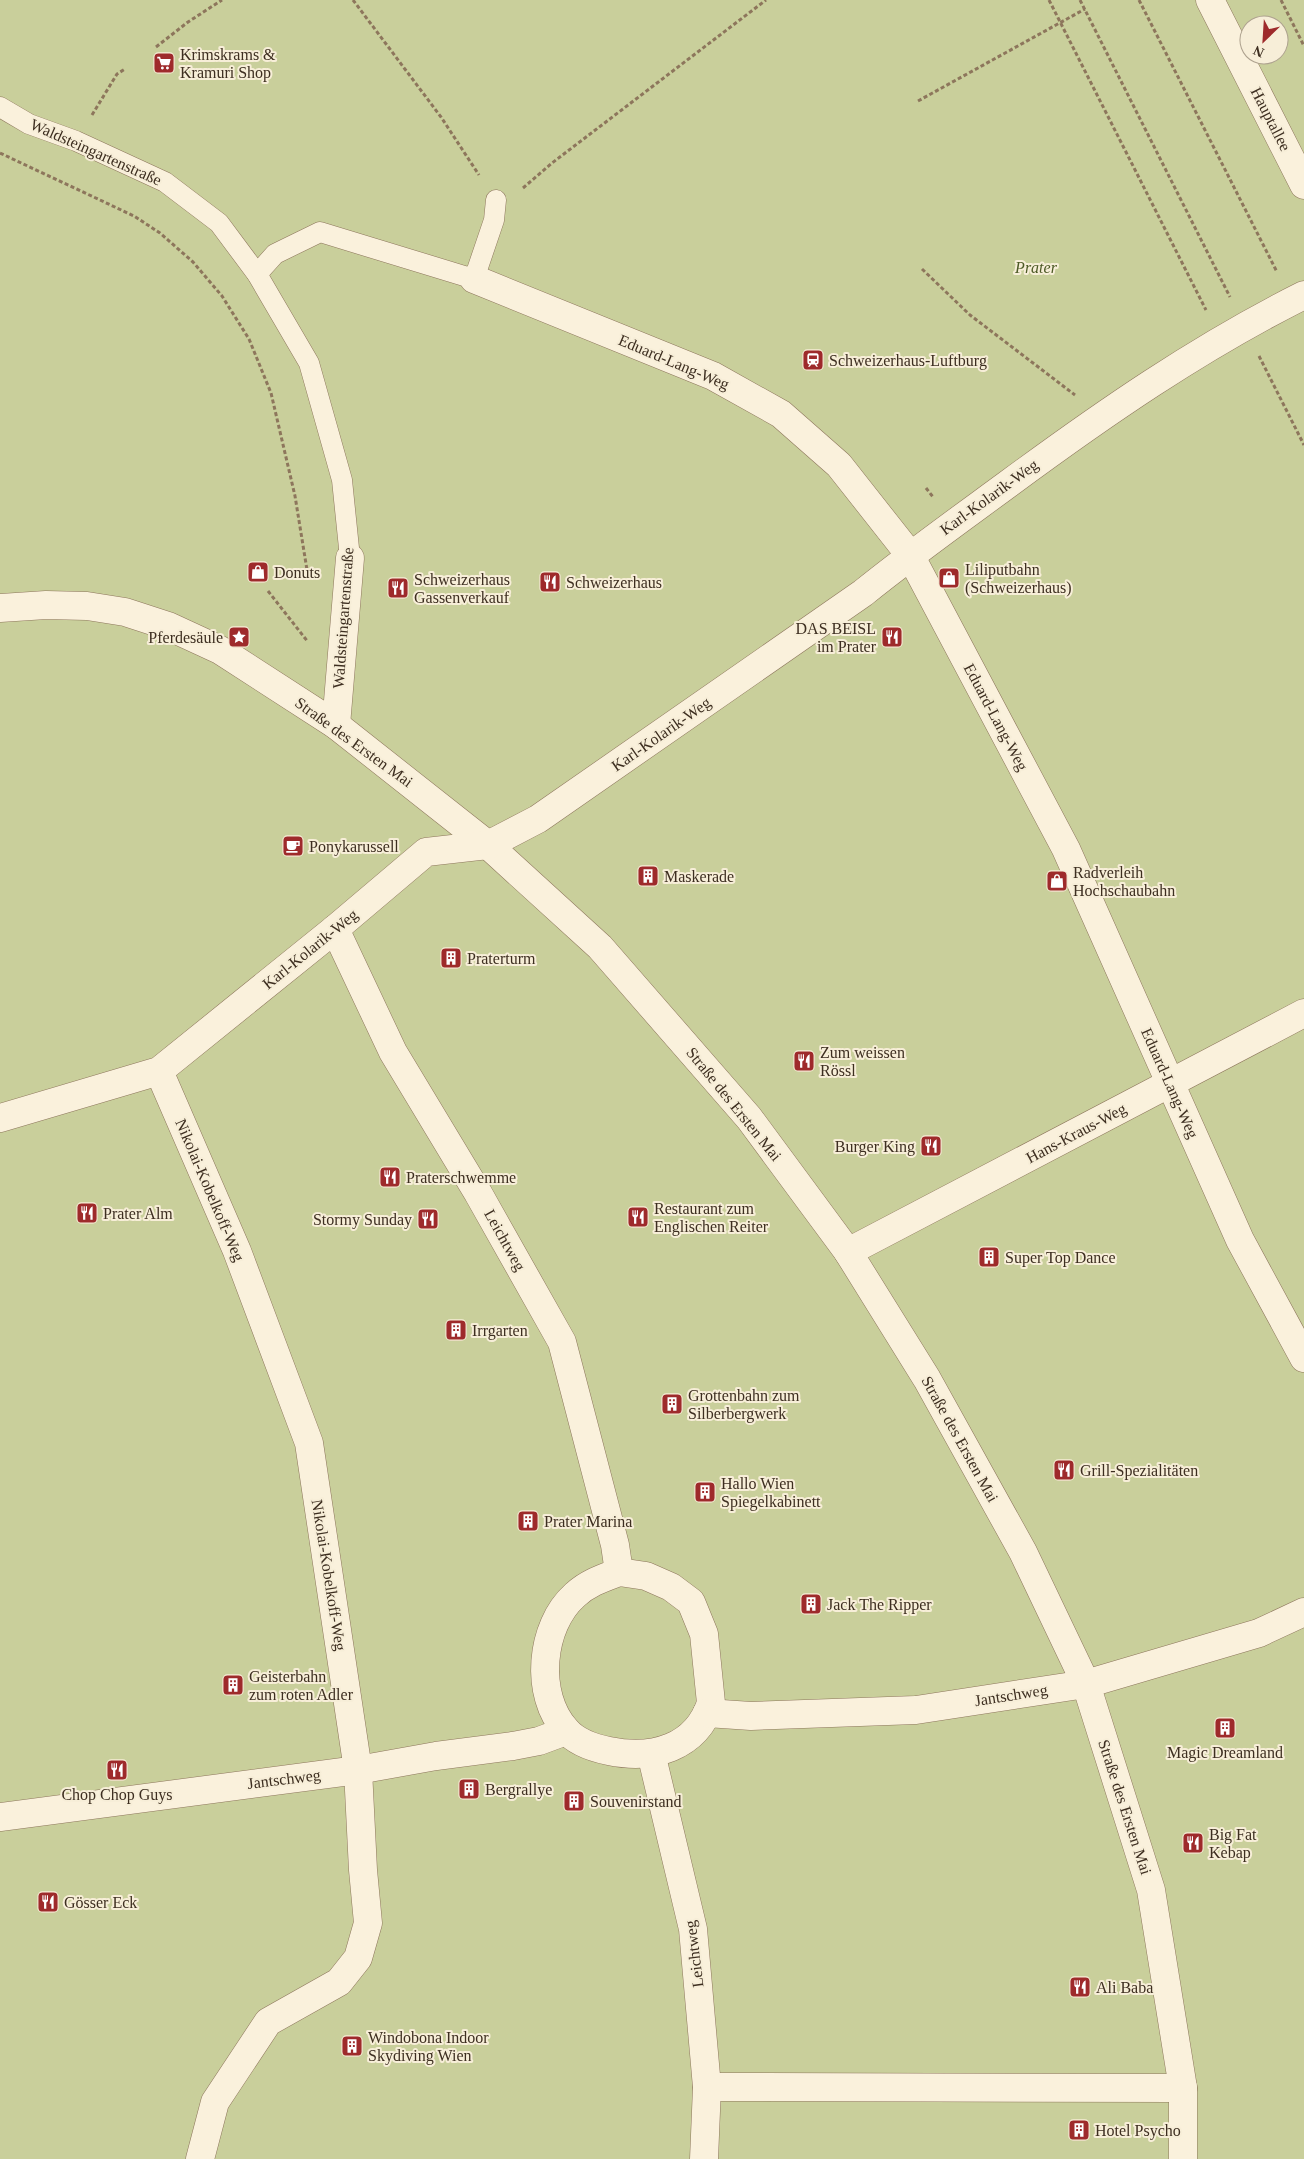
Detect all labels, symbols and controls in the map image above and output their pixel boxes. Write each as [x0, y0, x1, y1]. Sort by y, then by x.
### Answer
north arrow [1239, 15, 1289, 65]
text: N [1251, 42, 1266, 60]
place label: Krimskrams & Kramuri Shop [180, 46, 276, 82]
supermarket icon: Krimskrams & Kramuri Shop [152, 51, 176, 75]
street label: Hauptallee [1247, 84, 1294, 154]
street label: Waldsteingartenstraße [27, 115, 164, 190]
park label: Prater [1014, 259, 1058, 276]
street label: Eduard-Lang-Weg [616, 331, 732, 394]
station icon: Schweizerhaus-Luftburg [801, 348, 825, 372]
place label: Schweizerhaus-Luftburg [829, 352, 987, 370]
street label: Karl-Kolarik-Weg [937, 456, 1042, 539]
street label: Waldsteingartenstraße [330, 547, 357, 689]
shop icon: Donuts [246, 560, 270, 584]
place label: Liliputbahn (Schweizerhaus) [965, 561, 1072, 597]
place label: Donuts [274, 564, 320, 581]
shop icon: Liliputbahn (Schweizerhaus) [937, 566, 961, 590]
restaurant icon: Schweizerhaus [538, 570, 562, 594]
place label: Schweizerhaus Gassenverkauf [414, 571, 510, 606]
place label: Schweizerhaus [566, 574, 662, 591]
restaurant icon: Schweizerhaus Gassenverkauf [386, 576, 410, 600]
place label: DAS BEISL im Prater [796, 620, 877, 655]
place icon: Pferdesäule [227, 625, 251, 649]
restaurant icon: DAS BEISL im Prater [880, 625, 904, 649]
place label: Pferdesäule [148, 629, 223, 646]
street label: Eduard-Lang-Weg [960, 661, 1031, 774]
street label: Straße des Ersten Mai [292, 694, 416, 791]
street label: Karl-Kolarik-Weg [608, 694, 714, 775]
cafe icon: Ponykarussell [281, 834, 305, 858]
place label: Ponykarussell [309, 838, 399, 856]
building icon: Maskerade [636, 864, 660, 888]
place label: Radverleih Hochschaubahn [1073, 864, 1175, 899]
place label: Maskerade [664, 868, 734, 885]
shop icon: Radverleih Hochschaubahn [1045, 869, 1069, 893]
street label: Karl-Kolarik-Weg [259, 906, 361, 993]
building icon: Praterturm [439, 946, 463, 970]
place label: Praterturm [467, 950, 536, 967]
street label: Eduard-Lang-Weg [1137, 1025, 1202, 1141]
street label: Straße des Ersten Mai [683, 1044, 785, 1165]
place label: Zum weissen Rössl [820, 1044, 905, 1079]
restaurant icon: Zum weissen Rössl [792, 1049, 816, 1073]
street label: Hans-Kraus-Weg [1023, 1100, 1129, 1167]
street label: Nikolai-Kobelkoff-Weg [171, 1116, 248, 1264]
restaurant icon: Burger King [919, 1134, 943, 1158]
place label: Burger King [835, 1138, 915, 1156]
restaurant icon: Praterschwemme [378, 1165, 402, 1189]
place label: Praterschwemme [406, 1169, 516, 1186]
place label: Restaurant zum Englischen Reiter [654, 1200, 769, 1236]
restaurant icon: Prater Alm [75, 1201, 99, 1225]
place label: Prater Alm [103, 1205, 173, 1222]
restaurant icon: Restaurant zum Englischen Reiter [626, 1205, 650, 1229]
street label: Leichtweg [480, 1206, 529, 1274]
restaurant icon: Stormy Sunday [416, 1207, 440, 1231]
place label: Stormy Sunday [313, 1211, 412, 1229]
building icon: Super Top Dance [977, 1245, 1001, 1269]
place label: Super Top Dance [1005, 1249, 1116, 1267]
building icon: Irrgarten [444, 1318, 468, 1342]
place label: Irrgarten [472, 1322, 528, 1340]
street label: Straße des Ersten Mai [918, 1373, 1002, 1505]
place label: Grottenbahn zum Silberbergwerk [688, 1387, 800, 1423]
building icon: Grottenbahn zum Silberbergwerk [660, 1392, 684, 1416]
restaurant icon: Grill-Spezialitäten [1052, 1458, 1076, 1482]
place label: Grill-Spezialitäten [1080, 1462, 1198, 1480]
place label: Hallo Wien Spiegelkabinett [721, 1475, 821, 1511]
building icon: Hallo Wien Spiegelkabinett [693, 1480, 717, 1504]
street label: Nikolai-Kobelkoff-Weg [308, 1498, 349, 1652]
building icon: Prater Marina [516, 1509, 540, 1533]
place label: Prater Marina [544, 1513, 632, 1530]
building icon: Jack The Ripper [799, 1592, 823, 1616]
place label: Jack The Ripper [827, 1596, 932, 1614]
place label: Geisterbahn zum roten Adler [249, 1668, 354, 1703]
building icon: Geisterbahn zum roten Adler [221, 1673, 245, 1697]
street label: Jantschweg [973, 1681, 1049, 1710]
building icon: Magic Dreamland [1213, 1716, 1237, 1740]
street label: Straße des Ersten Mai [1095, 1737, 1155, 1877]
place label: Magic Dreamland [1167, 1744, 1283, 1762]
restaurant icon: Chop Chop Guys [105, 1758, 129, 1782]
street label: Jantschweg [246, 1766, 322, 1793]
building icon: Bergrallye [457, 1777, 481, 1801]
place label: Bergrallye [485, 1781, 552, 1799]
place label: Chop Chop Guys [61, 1786, 173, 1804]
building icon: Souvenirstand [562, 1789, 586, 1813]
place label: Souvenirstand [590, 1793, 682, 1810]
place label: Big Fat Kebap [1209, 1826, 1257, 1862]
restaurant icon: Big Fat Kebap [1181, 1831, 1205, 1855]
restaurant icon: Gösser Eck [36, 1890, 60, 1914]
place label: Gösser Eck [64, 1894, 137, 1911]
street label: Leichtweg [681, 1919, 708, 1989]
restaurant icon: Ali Baba [1068, 1975, 1092, 1999]
place label: Ali Baba [1096, 1979, 1153, 1996]
place label: Windobona Indoor Skydiving Wien [368, 2029, 489, 2065]
building icon: Windobona Indoor Skydiving Wien [340, 2034, 364, 2058]
building icon: Hotel Psycho [1067, 2118, 1091, 2142]
place label: Hotel Psycho [1095, 2122, 1181, 2140]

